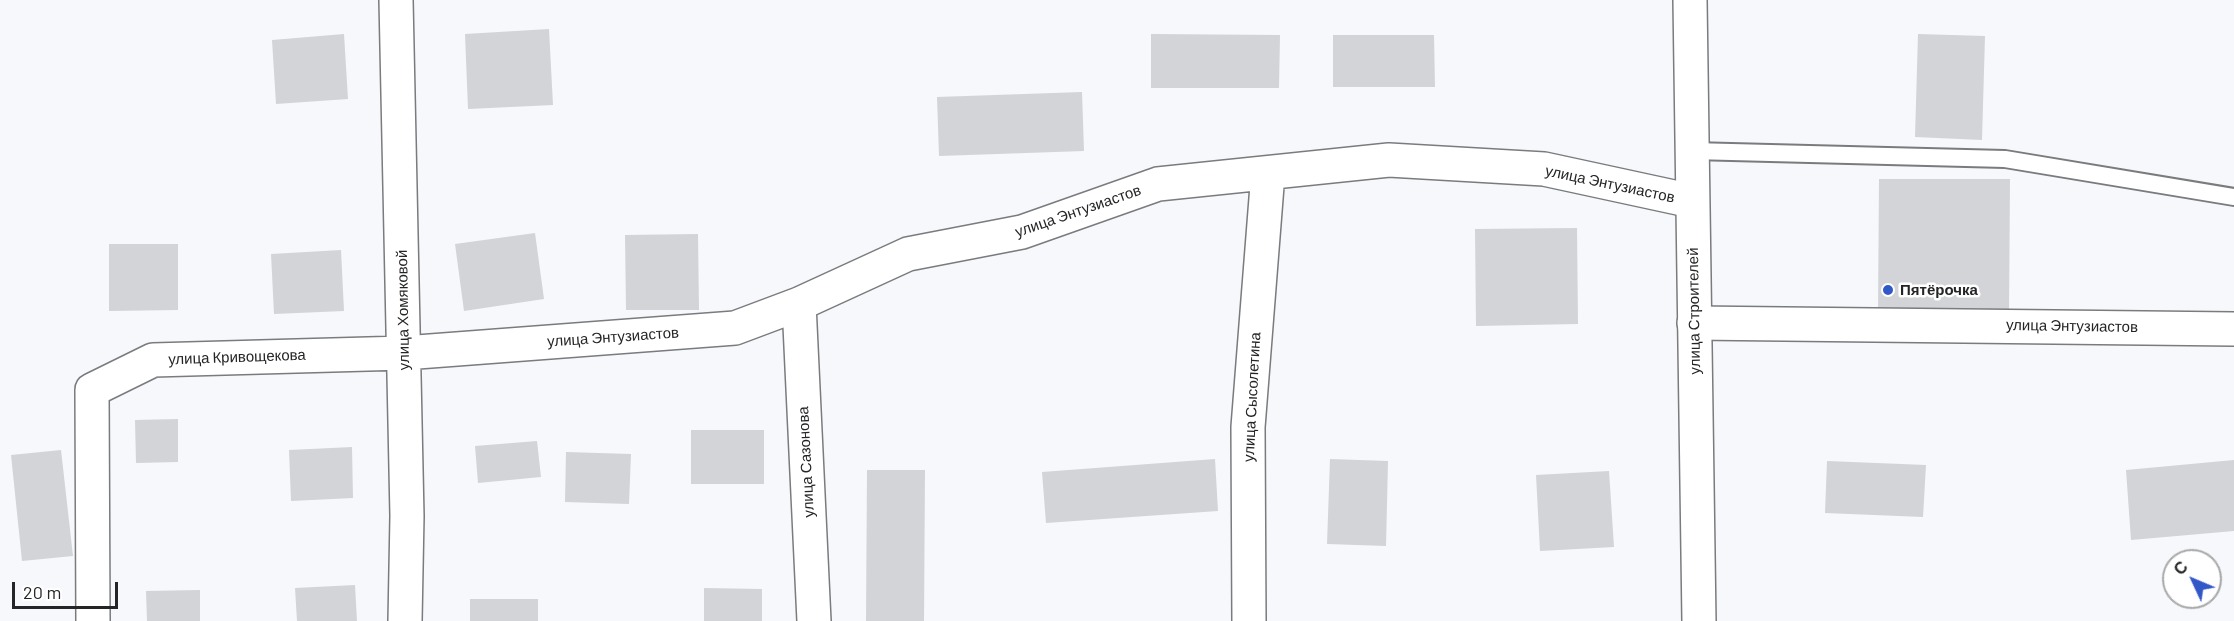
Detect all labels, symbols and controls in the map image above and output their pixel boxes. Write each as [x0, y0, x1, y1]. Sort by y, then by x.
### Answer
street label: улица Энтузиастов [1544, 161, 1676, 207]
street label: улица Энтузиастов [1013, 181, 1143, 241]
street label: улица Строителей [1684, 247, 1704, 375]
street label: улица Хомяковой [393, 250, 413, 370]
place label: Пятёрочка [1900, 281, 1978, 299]
marker: Пятёрочка [1881, 283, 1895, 297]
street label: улица Энтузиастов [2006, 316, 2138, 336]
street label: улица Энтузиастов [547, 323, 679, 351]
street label: улица Сысолетина [1240, 332, 1264, 462]
street label: улица Кривощекова [168, 346, 306, 368]
street label: улица Сазонова [794, 406, 818, 518]
north arrow [2162, 549, 2222, 609]
text: С [2169, 557, 2191, 578]
scale bar [15, 570, 122, 608]
text: 20 m [23, 581, 61, 603]

